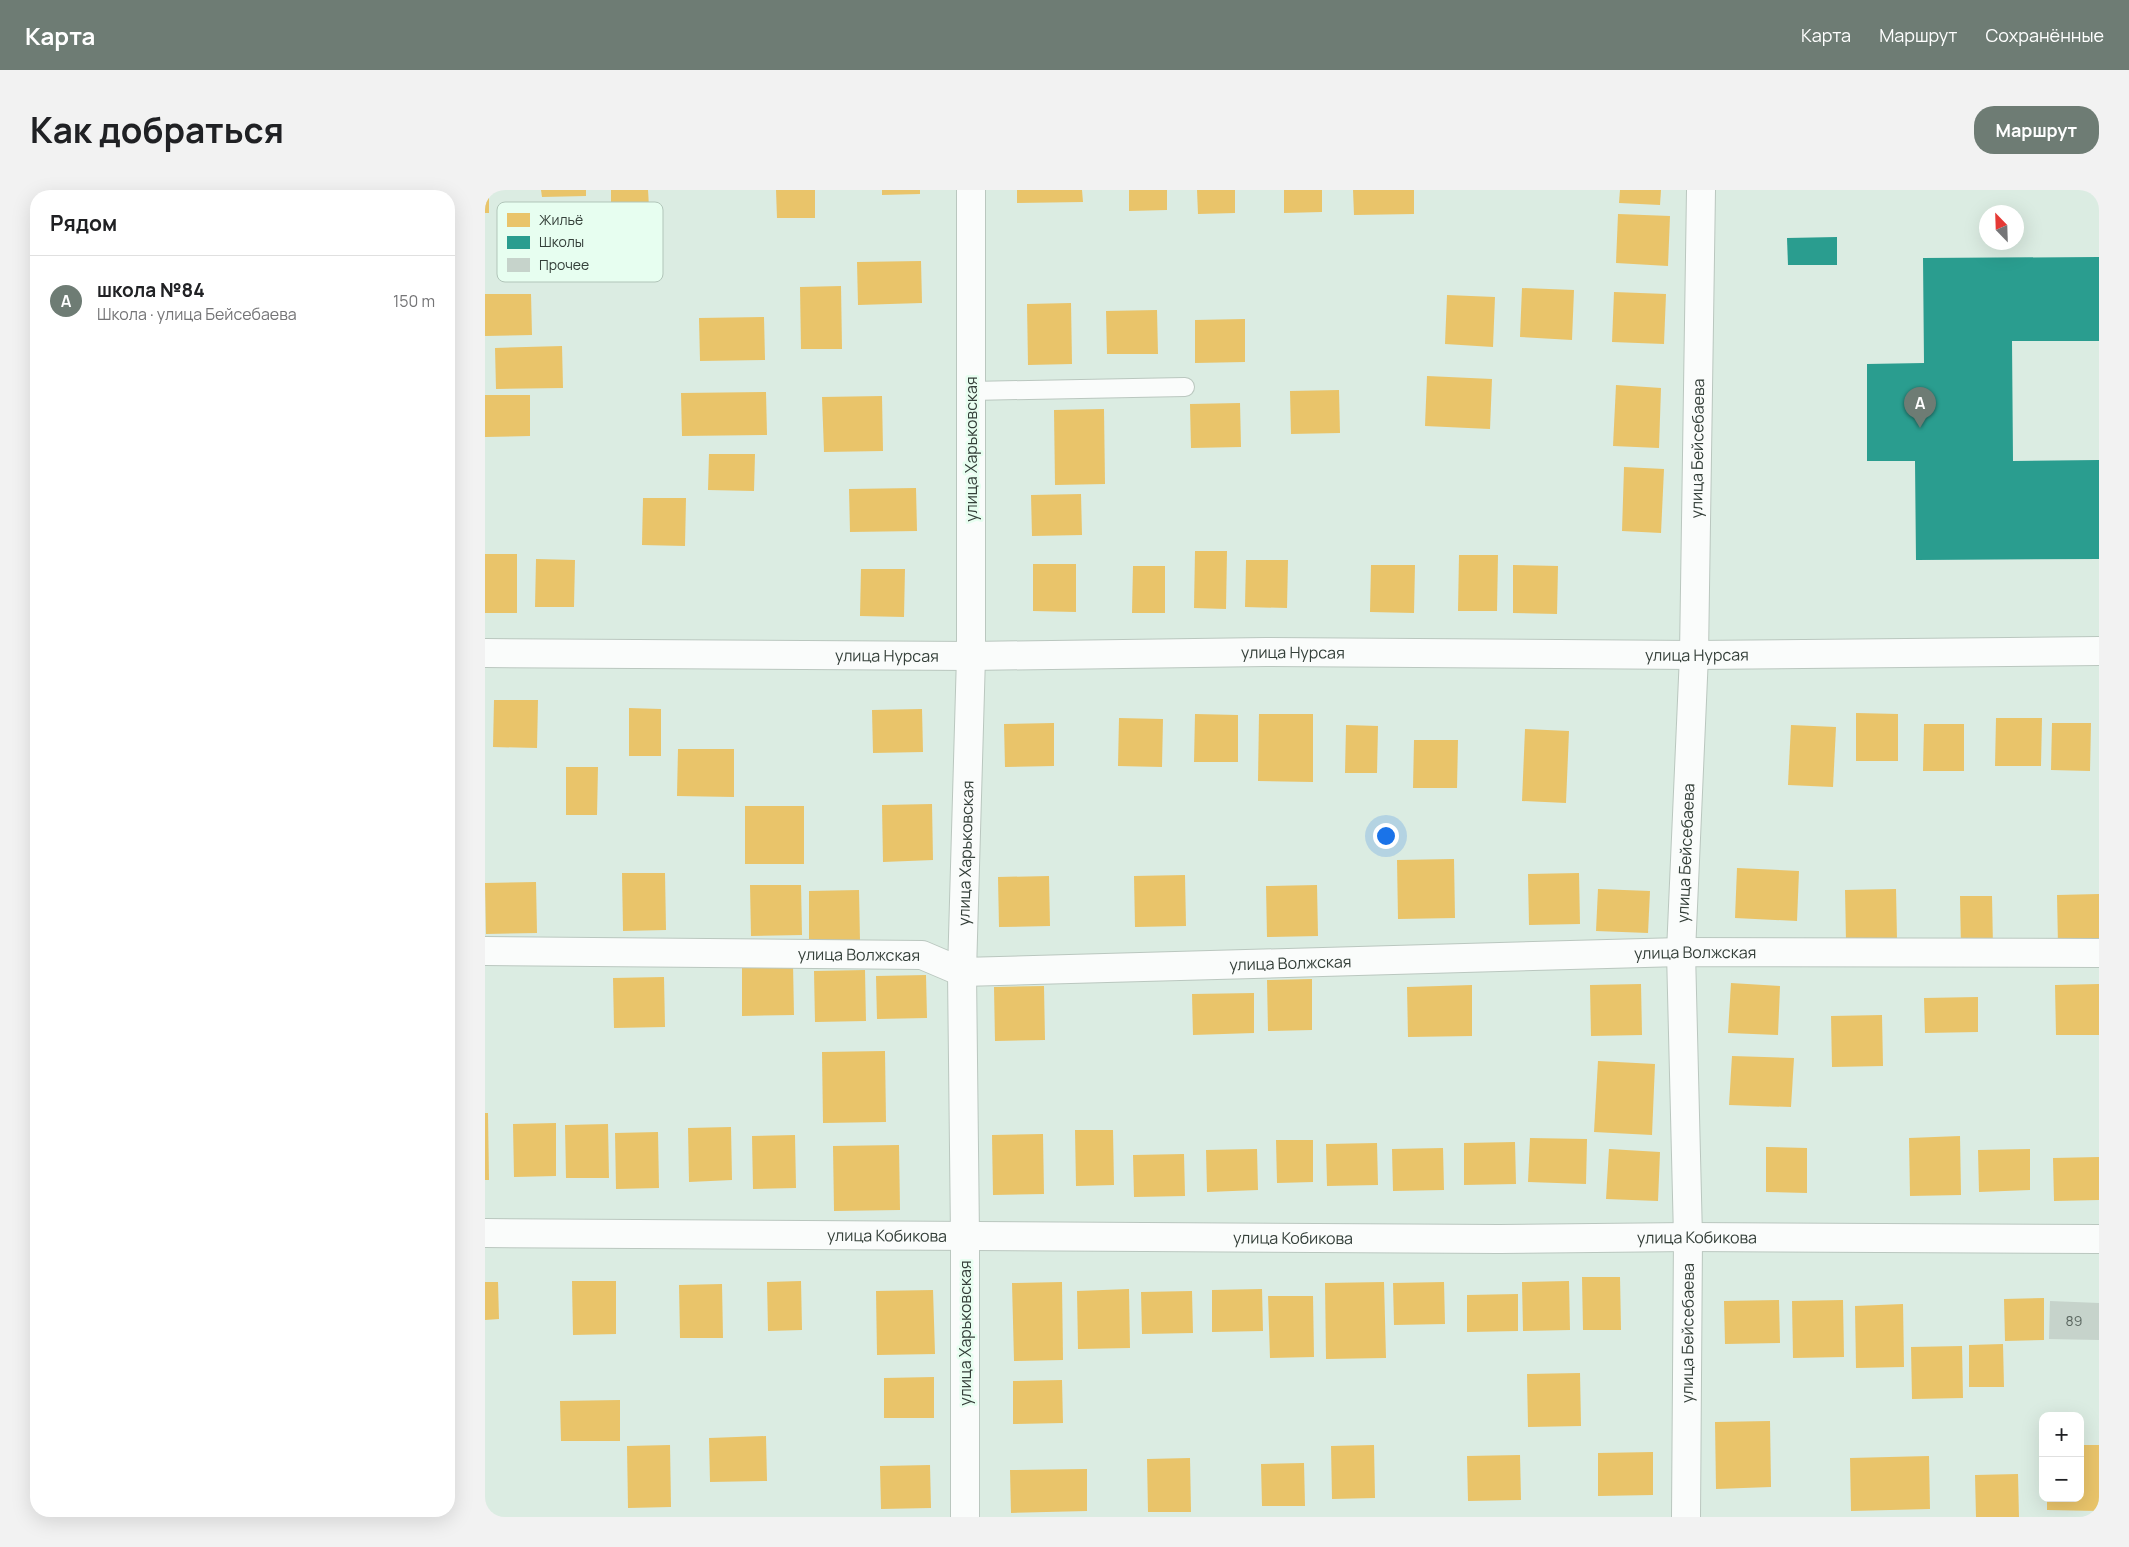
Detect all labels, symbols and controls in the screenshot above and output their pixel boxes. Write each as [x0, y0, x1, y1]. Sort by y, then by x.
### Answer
text: Карта [25, 19, 95, 52]
text: Карта [1801, 23, 1851, 47]
text: Маршрут [1879, 23, 1957, 47]
text: Сохранённые [1985, 23, 2104, 47]
text: Как добраться [30, 106, 284, 154]
button: Маршрут [1974, 106, 2099, 154]
legend [497, 202, 663, 282]
north arrow [1979, 205, 2024, 250]
text: Рядом [50, 209, 117, 237]
text: Жильё [539, 210, 583, 229]
text: Школы [539, 232, 584, 251]
text: Прочее [539, 255, 589, 274]
text: школа №84 [97, 277, 205, 303]
text: A [61, 290, 71, 312]
text: 150 m [393, 290, 435, 312]
text: Школа · улица Бейсебаева [97, 303, 297, 325]
street label: улица Харьковская [960, 376, 982, 522]
street label: улица Бейсебаева [1685, 378, 1709, 518]
pin: A [1904, 387, 1936, 428]
street label: улица Нурсая [1241, 641, 1345, 664]
street label: улица Нурсая [1645, 643, 1749, 666]
street label: улица Нурсая [835, 644, 939, 667]
street label: улица Харьковская [952, 780, 978, 926]
street label: улица Бейсебаева [1671, 783, 1699, 924]
your location [1373, 823, 1399, 849]
street label: улица Волжская [1634, 941, 1756, 964]
street label: улица Волжская [798, 943, 920, 966]
street label: улица Волжская [1229, 950, 1352, 976]
street label: улица Кобикова [827, 1224, 947, 1247]
street label: улица Кобикова [1233, 1226, 1353, 1249]
street label: улица Кобикова [1637, 1226, 1757, 1249]
street label: улица Харьковская [954, 1260, 976, 1406]
street label: улица Бейсебаева [1676, 1263, 1699, 1403]
house number: 89 [2066, 1311, 2082, 1330]
map controls [2039, 1412, 2084, 1502]
button: + [2039, 1412, 2084, 1457]
button: − [2039, 1457, 2084, 1502]

